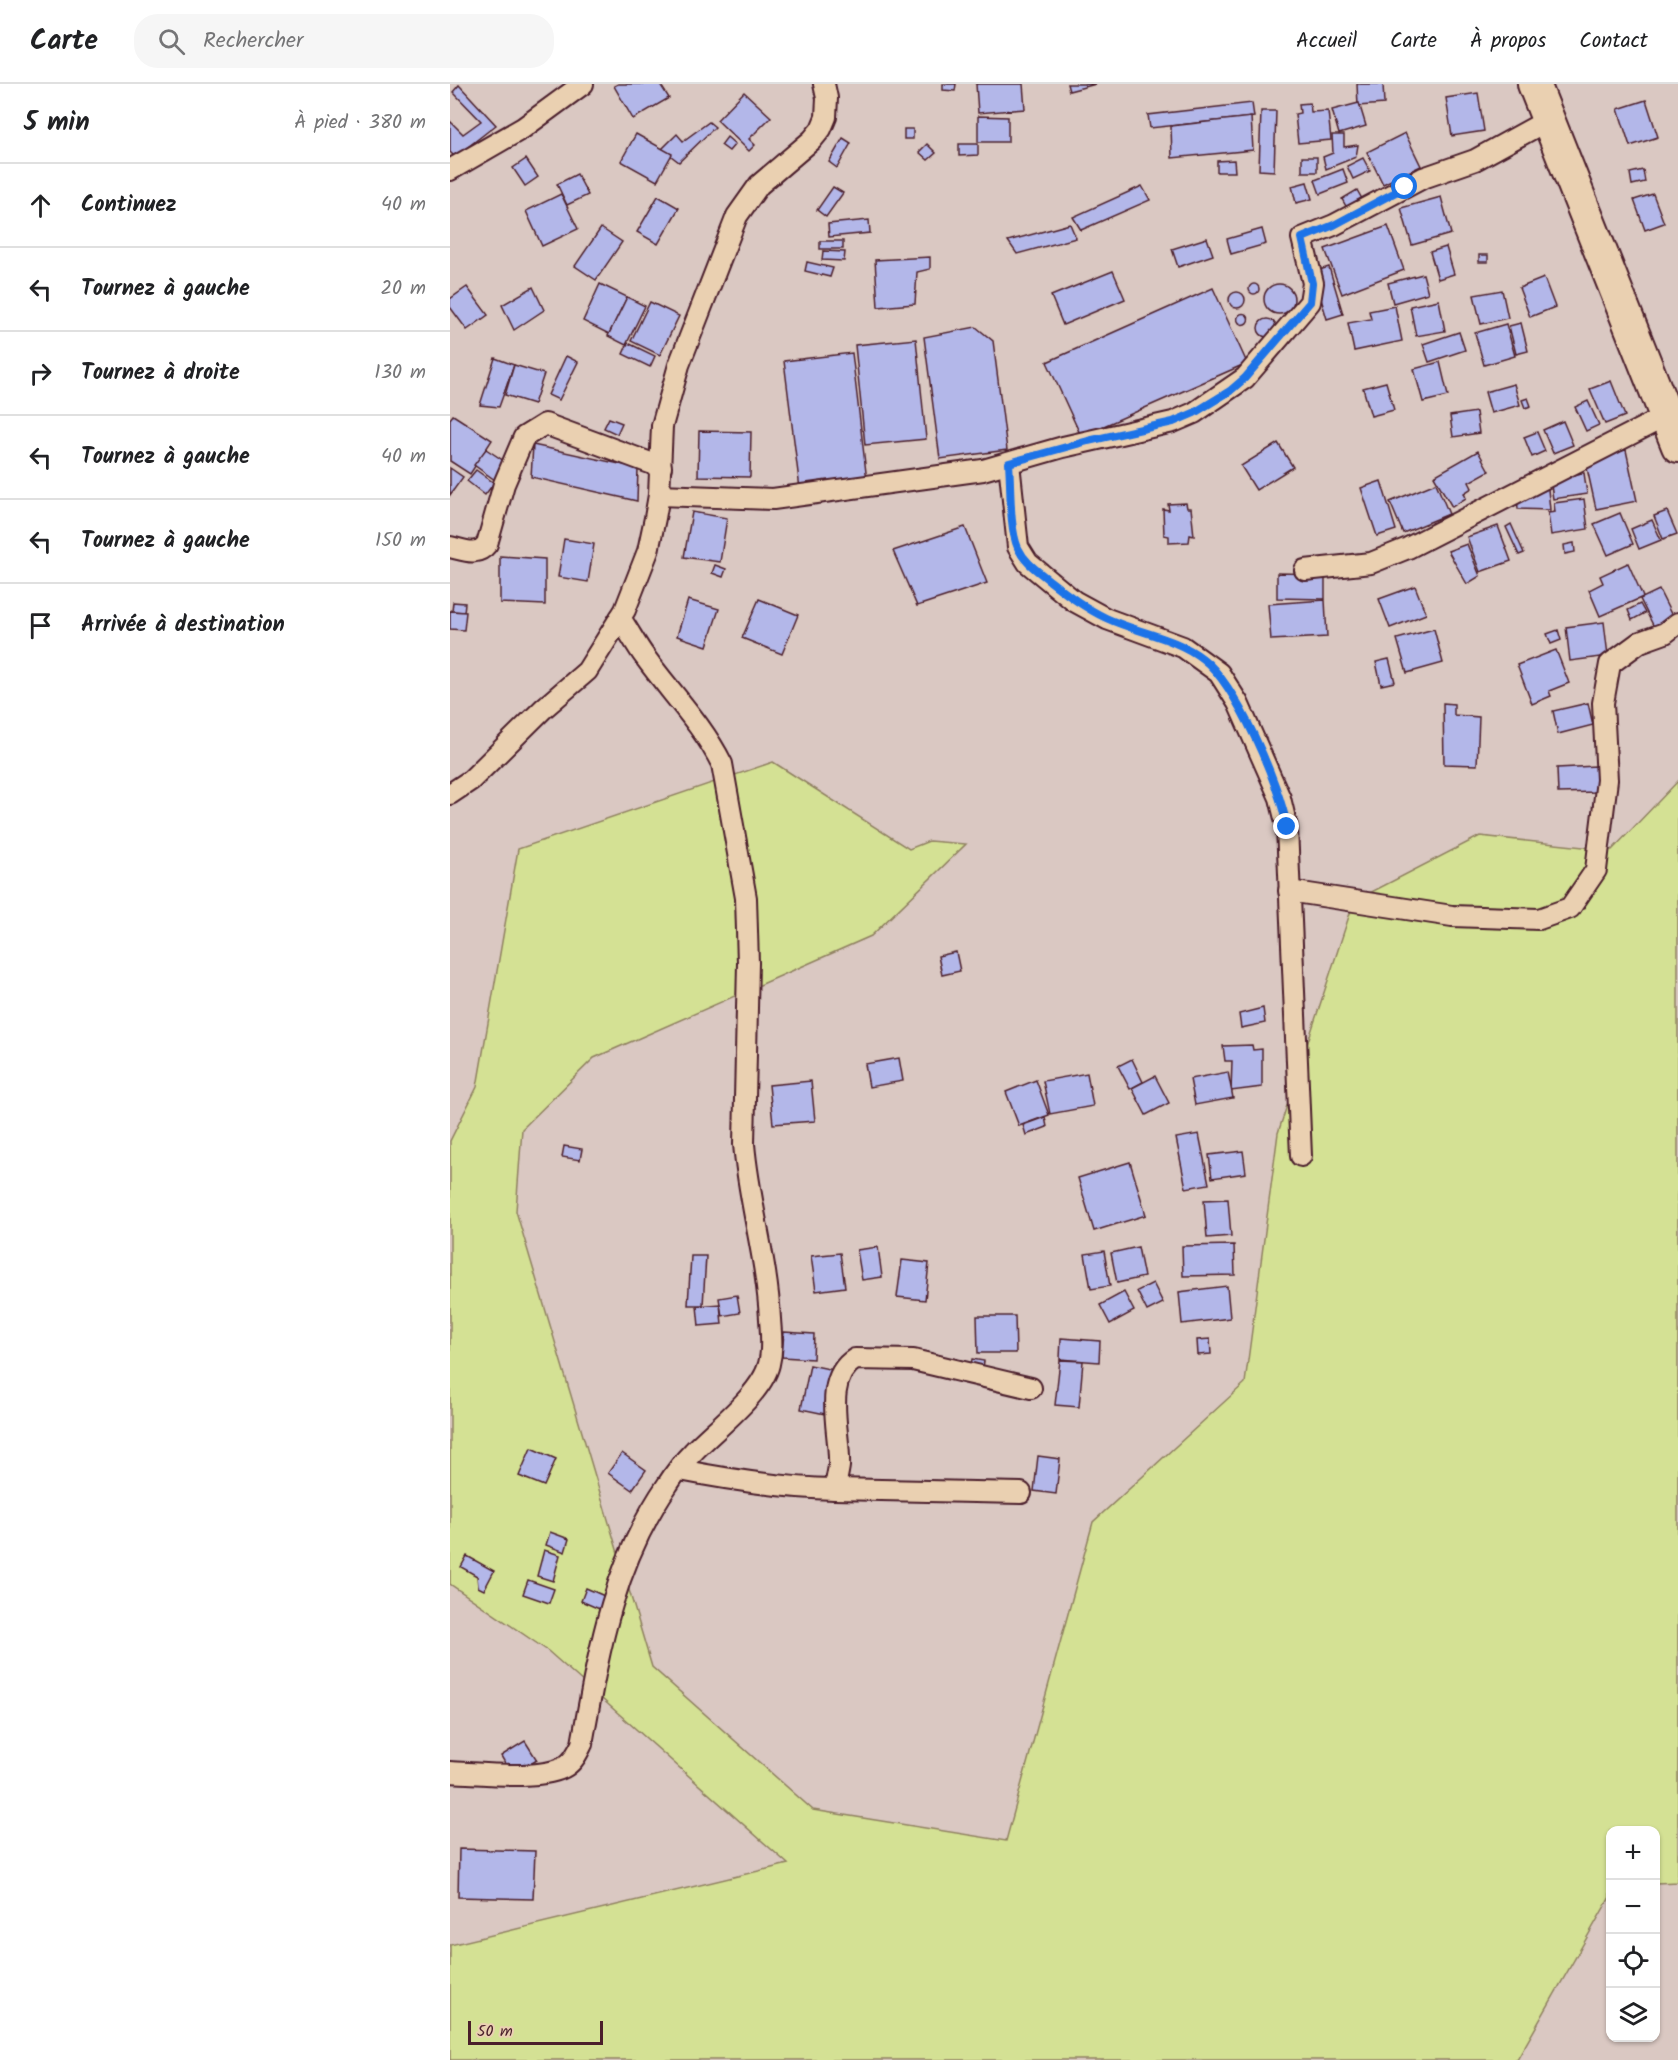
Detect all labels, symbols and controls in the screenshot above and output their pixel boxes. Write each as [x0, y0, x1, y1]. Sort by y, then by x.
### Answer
search box [134, 14, 554, 68]
text: Carte [30, 19, 98, 64]
text: Rechercher [203, 24, 303, 59]
icon: search [155, 25, 188, 58]
text: Accueil [1296, 25, 1357, 58]
text: Carte [1390, 25, 1437, 58]
text: À propos [1470, 25, 1546, 58]
text: Contact [1579, 25, 1648, 58]
text: 5 min [24, 102, 90, 144]
text: À pied · 380 m [294, 107, 426, 139]
route start [1391, 173, 1417, 199]
text: Continuez [81, 188, 177, 223]
icon: ahead [24, 189, 57, 222]
text: 40 m [381, 189, 426, 221]
text: Tournez à gauche [81, 272, 250, 307]
icon: left [24, 273, 57, 306]
text: 20 m [380, 273, 426, 305]
text: Tournez à droite [81, 356, 240, 391]
icon: right [24, 357, 57, 390]
text: 130 m [374, 357, 426, 389]
text: Tournez à gauche [81, 440, 250, 475]
icon: left [24, 441, 57, 474]
text: 40 m [381, 441, 426, 473]
text: Tournez à gauche [81, 524, 250, 559]
icon: left [24, 525, 57, 558]
text: 150 m [375, 525, 426, 557]
text: Arrivée à destination [81, 608, 285, 643]
icon: arrive [24, 609, 57, 642]
route end [1273, 813, 1299, 839]
map controls [1606, 1826, 1660, 2042]
button: + [1606, 1826, 1660, 1880]
button: − [1606, 1880, 1660, 1934]
button: locate [1606, 1934, 1660, 1988]
button: layers [1606, 1988, 1660, 2042]
scale bar [468, 2018, 603, 2046]
text: 50 m [477, 2019, 513, 2044]

